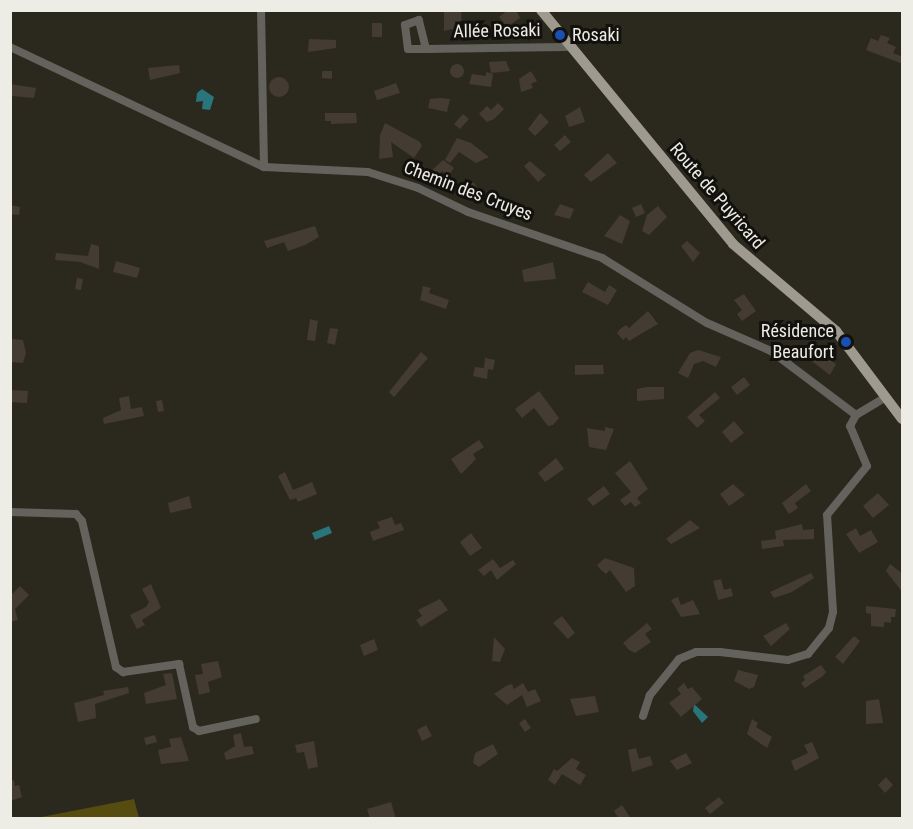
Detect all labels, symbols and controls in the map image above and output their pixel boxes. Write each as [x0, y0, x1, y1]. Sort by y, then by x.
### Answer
street label: Allée Rosaki [453, 19, 541, 43]
place label: Rosaki [572, 24, 620, 46]
marker: Rosaki [553, 28, 567, 42]
street label: Route de Puyricard [665, 138, 769, 254]
street label: Chemin des Cruyes [401, 157, 535, 225]
place label: Résidence Beaufort [761, 321, 834, 364]
marker: Résidence Beaufort [839, 335, 853, 349]

